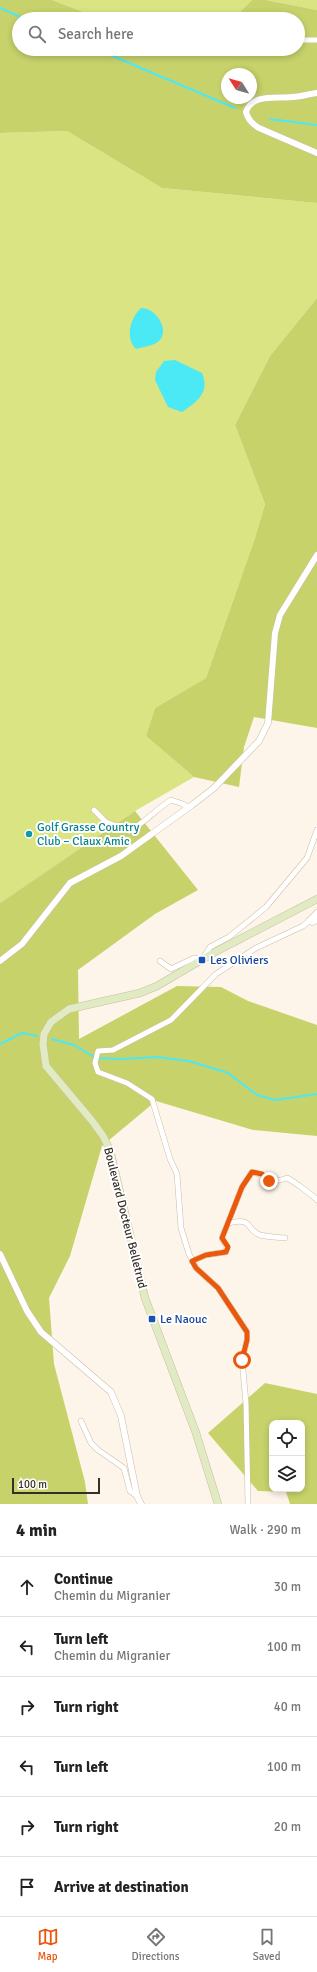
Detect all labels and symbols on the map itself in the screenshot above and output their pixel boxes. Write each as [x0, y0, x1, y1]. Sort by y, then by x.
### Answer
north arrow [221, 68, 257, 104]
place label: Golf Grasse Country Club – Claux Amic [37, 820, 140, 849]
marker: Golf Grasse Country Club – Claux Amic [24, 829, 34, 839]
place label: Les Oliviers [210, 953, 269, 968]
marker: Les Oliviers [197, 955, 207, 965]
street label: Boulevard Docteur Belletrud [100, 1146, 150, 1290]
route end [260, 1172, 278, 1190]
place label: Le Naouc [160, 1312, 208, 1327]
marker: Le Naouc [147, 1314, 157, 1324]
route start [233, 1351, 251, 1369]
scale bar [12, 1476, 100, 1495]

